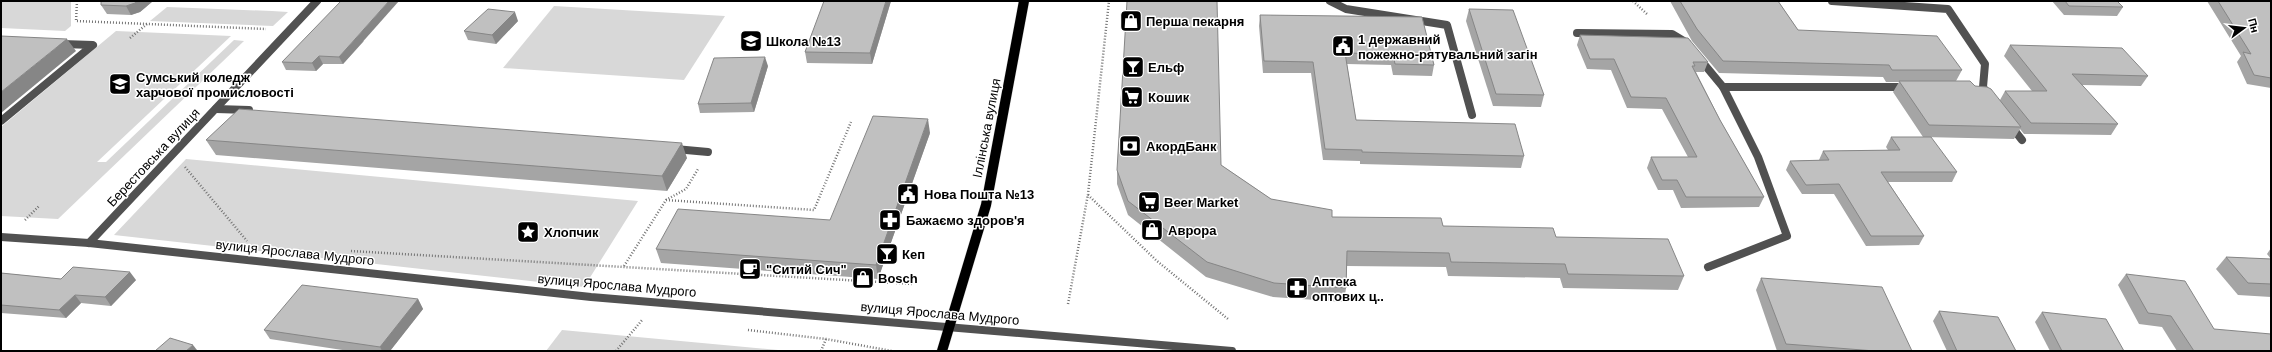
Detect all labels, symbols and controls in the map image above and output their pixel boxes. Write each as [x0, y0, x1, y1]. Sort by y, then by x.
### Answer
shop icon: Перша пекарня [1118, 8, 1144, 34]
north arrow [2224, 8, 2264, 48]
place label: Перша пекарня [1146, 14, 1244, 29]
text: Пн [2246, 17, 2261, 34]
school or university icon: Школа №13 [738, 28, 764, 54]
place label: 1 державний пожежно-рятувальний загін [1358, 32, 1538, 62]
public building icon: 1 державний пожежно-рятувальний загін [1330, 33, 1356, 59]
place label: Школа №13 [766, 34, 841, 49]
bar icon: Ельф [1120, 54, 1146, 80]
place label: Ельф [1148, 60, 1184, 75]
place label: Сумський коледж харчової промисловості [136, 70, 294, 100]
school or university icon: Сумський коледж харчової промисловості [107, 71, 133, 97]
street label: Іллінська вулиця [969, 77, 1003, 179]
supermarket icon: Кошик [1119, 84, 1145, 110]
place label: Кошик [1148, 90, 1190, 105]
street label: Берестовська вулиця [104, 105, 203, 210]
bank icon: АкордБанк [1117, 133, 1143, 159]
place label: АкордБанк [1146, 139, 1217, 154]
public building icon: Нова Пошта №13 [895, 181, 921, 207]
place label: Нова Пошта №13 [924, 187, 1034, 202]
supermarket icon: Beer Market [1136, 189, 1162, 215]
place label: Beer Market [1164, 195, 1239, 210]
pharmacy icon: Бажаємо здоров'я [877, 207, 903, 233]
place label: Бажаємо здоров'я [906, 213, 1025, 228]
shop icon: Аврора [1139, 217, 1165, 243]
place icon: Хлопчик [515, 219, 541, 245]
place label: Аврора [1168, 223, 1217, 238]
place label: Хлопчик [544, 225, 599, 240]
street label: вулиця Ярослава Мудрого [215, 237, 375, 268]
bar icon: Кеп [874, 241, 900, 267]
place label: Кеп [902, 247, 925, 262]
cafe icon: "Ситий Сич" [737, 256, 763, 282]
place label: "Ситий Сич" [766, 262, 847, 277]
shop icon: Bosch [850, 265, 876, 291]
street label: вулиця Ярослава Мудрого [537, 271, 697, 300]
place label: Bosch [878, 271, 918, 286]
place label: Аптека оптових ц.. [1312, 274, 1384, 304]
pharmacy icon: Аптека оптових ц.. [1284, 275, 1310, 301]
street label: вулиця Ярослава Мудрого [860, 299, 1020, 328]

